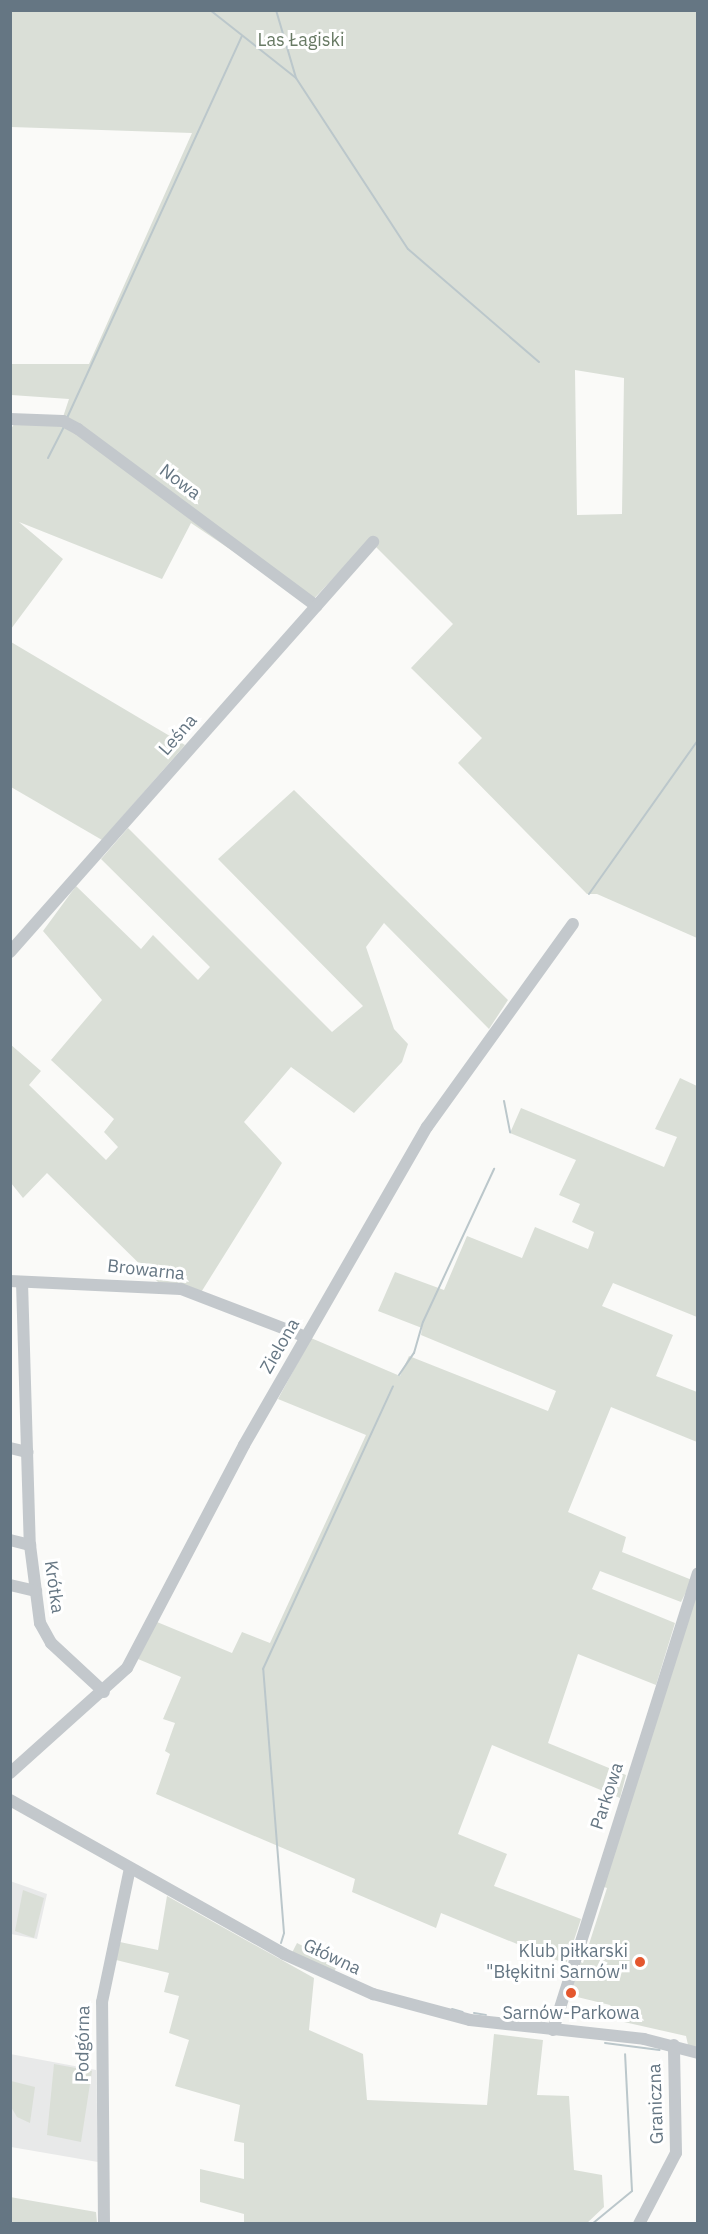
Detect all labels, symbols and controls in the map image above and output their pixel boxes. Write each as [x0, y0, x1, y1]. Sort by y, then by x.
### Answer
park label: Las Łagiski [257, 29, 345, 51]
street label: Nowa [155, 460, 205, 504]
street label: Leśna [154, 710, 202, 760]
street label: Browarna [106, 1255, 186, 1285]
street label: Zielona [256, 1315, 304, 1377]
street label: Krótka [40, 1559, 68, 1615]
street label: Parkowa [586, 1760, 628, 1832]
street label: Główna [300, 1934, 364, 1980]
place label: Klub piłkarski "Błękitni Sarnów" [486, 1941, 628, 1984]
marker: Klub piłkarski "Błękitni Sarnów" [633, 1955, 647, 1969]
marker: Sarnów-Parkowa [564, 1986, 578, 2000]
place label: Sarnów-Parkowa [502, 2002, 640, 2024]
street label: Podgórna [72, 2005, 94, 2083]
street label: Graniczna [644, 2063, 668, 2145]

